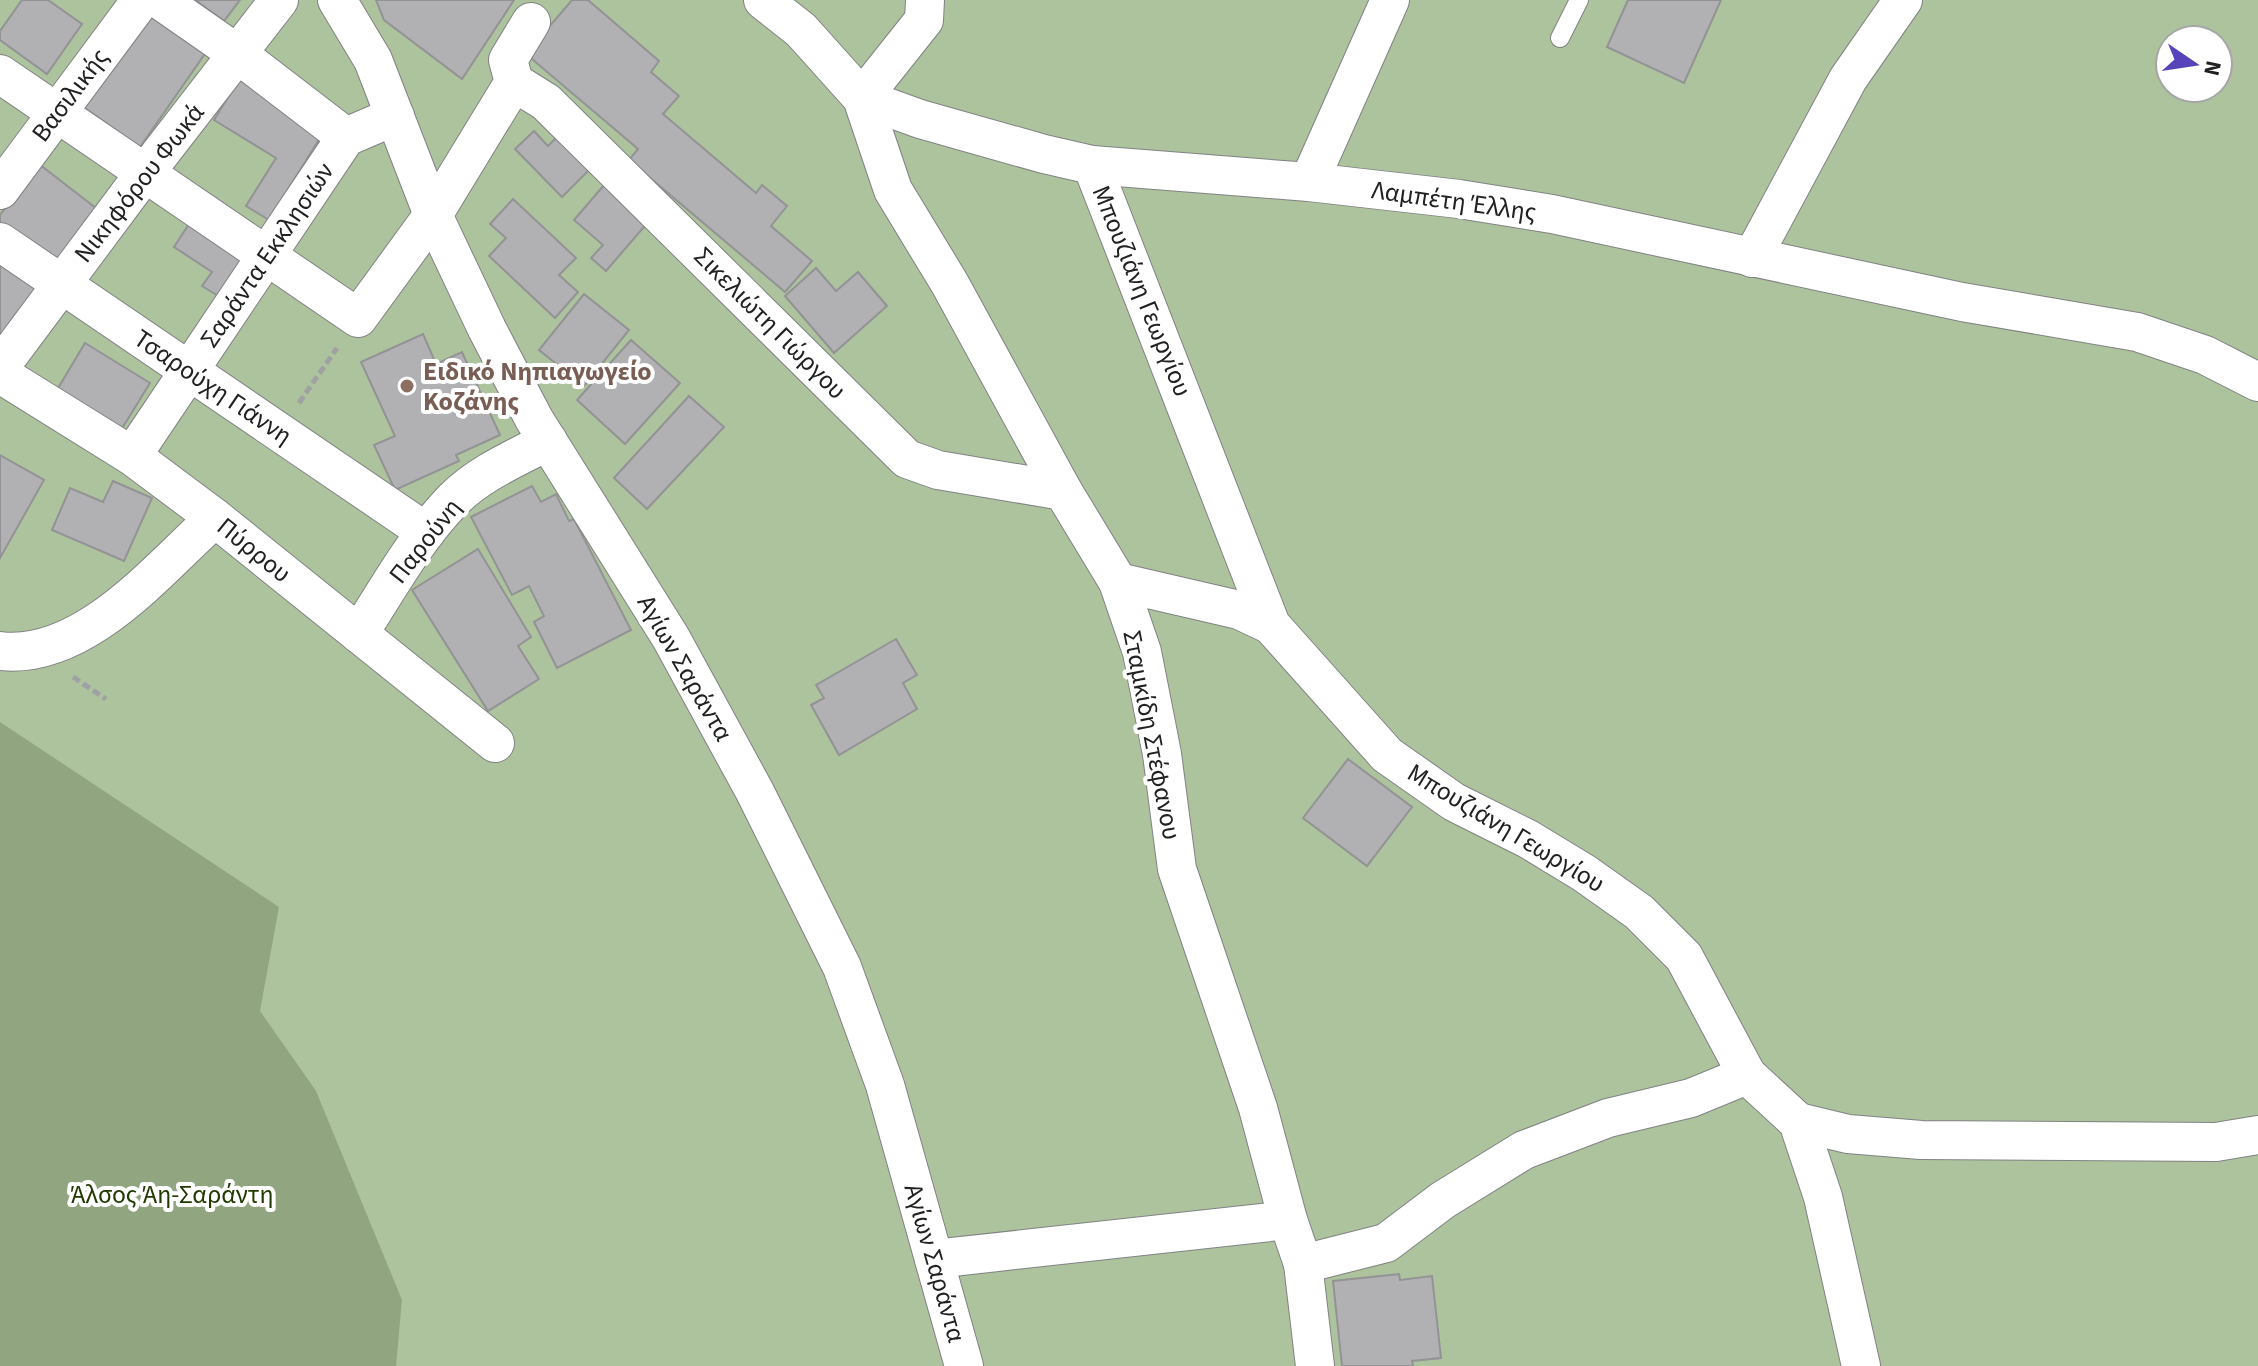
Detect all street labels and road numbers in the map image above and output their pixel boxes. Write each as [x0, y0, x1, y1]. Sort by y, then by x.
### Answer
street label: Βασιλικής [23, 41, 117, 149]
street label: Νικηφόρου Φωκά [65, 95, 213, 270]
street label: Σαράντα Εκκλησιών [191, 155, 343, 355]
street label: Λαμπέτη Έλλης [1369, 171, 1539, 231]
street label: Μπουζιάνη Γεωργίου [1083, 180, 1201, 402]
street label: Σικελιώτη Γιώργου [685, 238, 855, 408]
street label: Τσαρούχη Γιάννη [126, 320, 300, 454]
street label: Παρούνη [380, 491, 470, 591]
street label: Πύρρου [209, 509, 299, 591]
street label: Αγίων Σαράντα [628, 588, 742, 748]
street label: Σταμκίδη Στέφανου [1114, 627, 1190, 843]
street label: Μπουζιάνη Γεωργίου [1400, 754, 1612, 902]
street label: Αγίων Σαράντα [895, 1179, 975, 1347]

